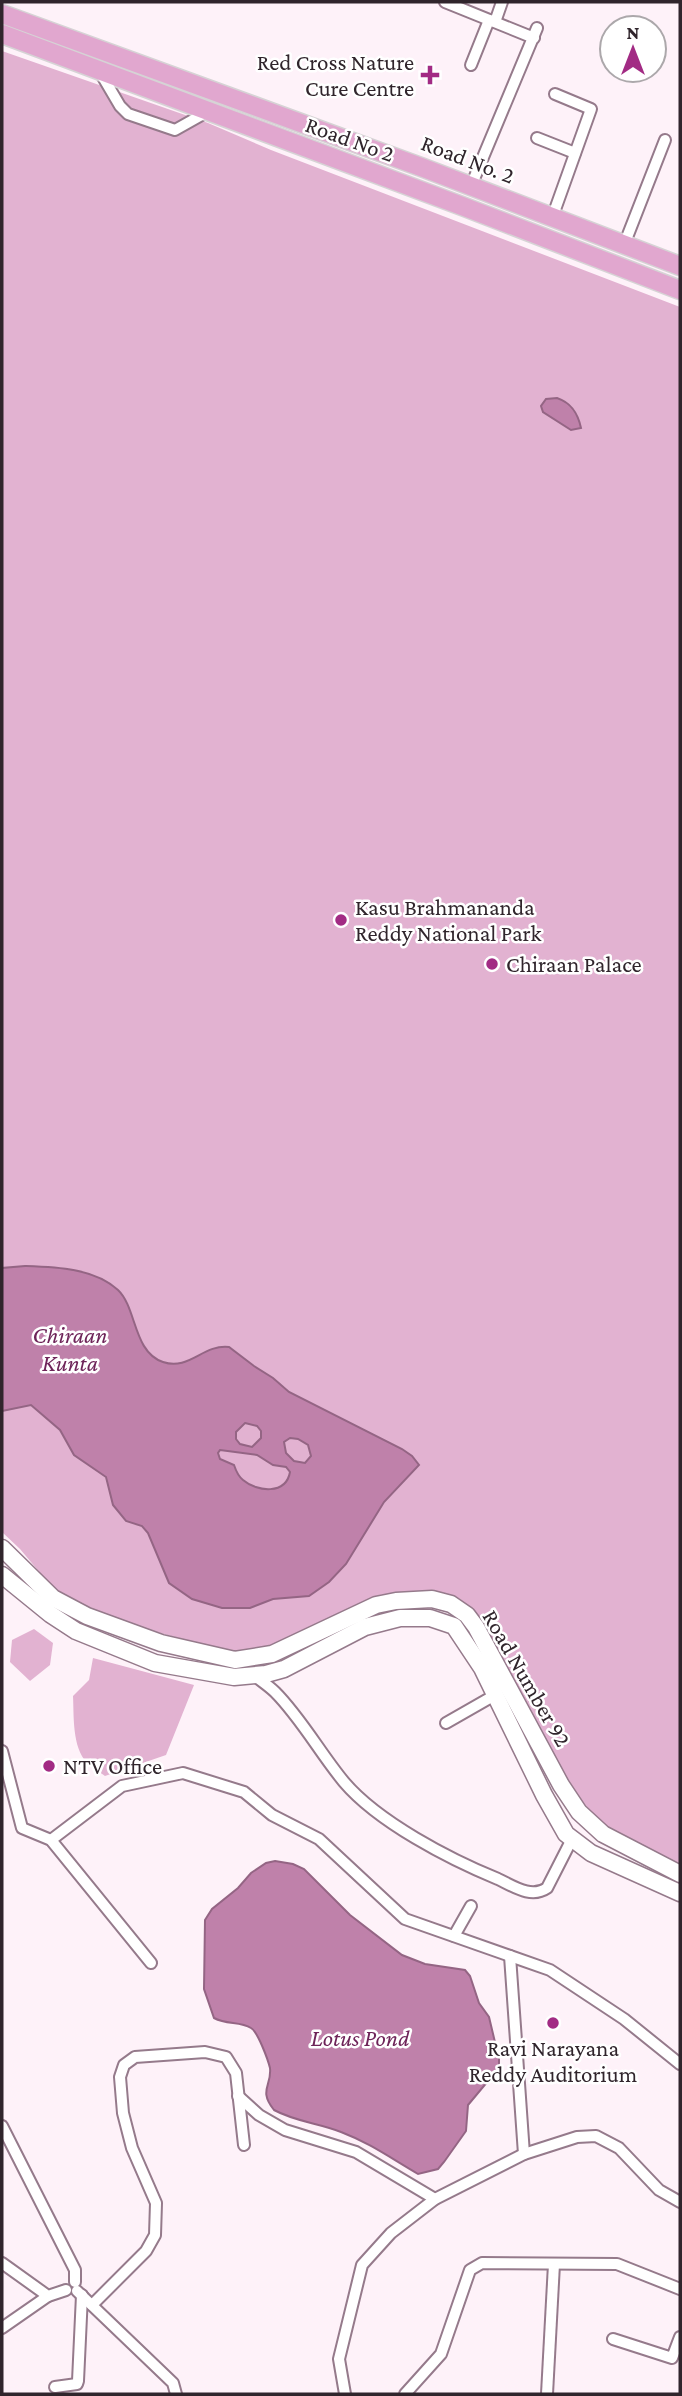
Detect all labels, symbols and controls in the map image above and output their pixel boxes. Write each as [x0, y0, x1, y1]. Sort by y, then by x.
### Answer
north arrow [598, 14, 668, 84]
text: N [627, 22, 640, 43]
place label: Red Cross Nature Cure Centre [257, 49, 414, 101]
marker: Red Cross Nature Cure Centre [420, 65, 440, 85]
street label: Road No 2 [302, 111, 398, 167]
street label: Road No. 2 [418, 129, 518, 189]
place label: Kasu Brahmananda Reddy National Park [355, 894, 542, 946]
marker: Kasu Brahmananda Reddy National Park [333, 912, 349, 928]
place label: Chiraan Palace [506, 951, 642, 977]
marker: Chiraan Palace [484, 956, 500, 972]
water label: Chiraan Kunta [33, 1321, 107, 1376]
street label: Road Number 92 [477, 1605, 577, 1751]
place label: NTV Office [63, 1753, 162, 1779]
marker: NTV Office [41, 1758, 57, 1774]
marker: Ravi Narayana Reddy Auditorium [545, 2015, 561, 2031]
water label: Lotus Pond [311, 2024, 410, 2051]
place label: Ravi Narayana Reddy Auditorium [469, 2035, 637, 2087]

